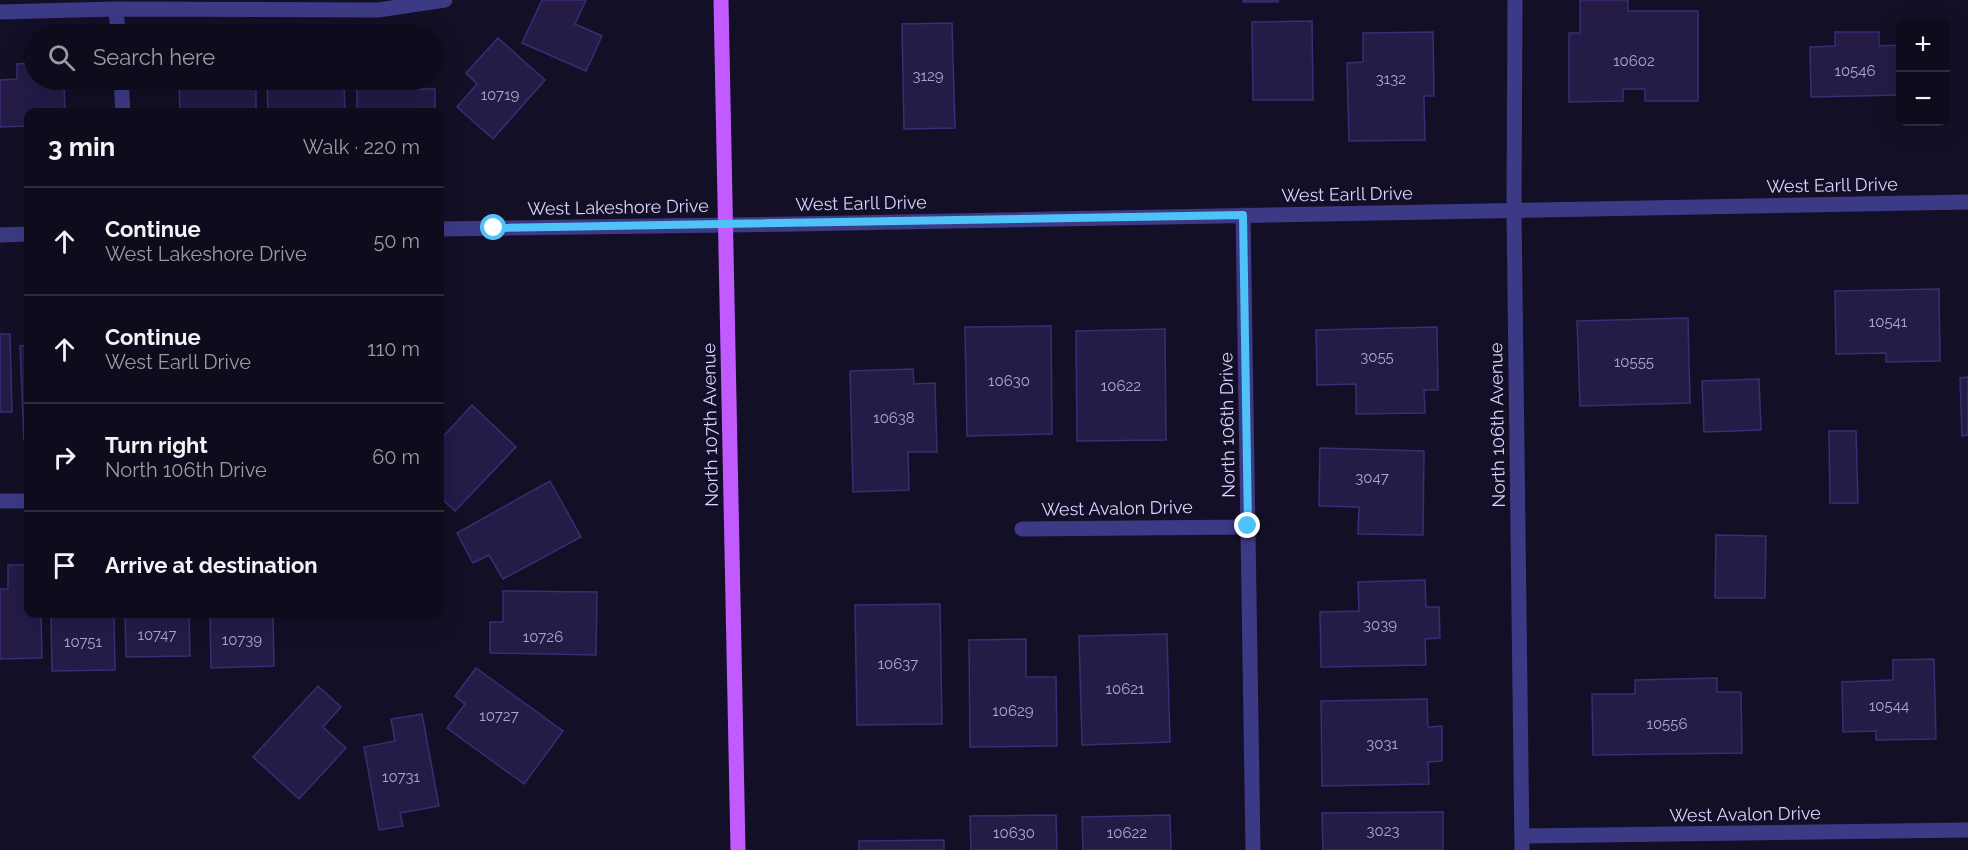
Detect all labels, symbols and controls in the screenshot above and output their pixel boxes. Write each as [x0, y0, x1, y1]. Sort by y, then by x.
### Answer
map controls [1896, 18, 1950, 126]
button: + [1896, 18, 1950, 72]
search box [24, 24, 444, 90]
icon: search [45, 41, 78, 74]
text: Search here [93, 44, 215, 70]
house number: 10602 [1613, 52, 1655, 70]
house number: 10546 [1834, 62, 1876, 80]
house number: 3129 [912, 67, 944, 85]
house number: 3132 [1376, 70, 1406, 88]
button: − [1896, 72, 1950, 126]
house number: 10719 [481, 86, 520, 104]
text: 3 min [48, 132, 115, 162]
text: Walk · 220 m [303, 135, 420, 159]
street label: West Earll Drive [1766, 173, 1898, 197]
street label: West Earll Drive [1281, 182, 1413, 206]
street label: West Earll Drive [795, 191, 927, 215]
street label: West Lakeshore Drive [527, 195, 709, 219]
route start [480, 214, 506, 240]
text: Continue [105, 216, 201, 242]
icon: ahead [48, 225, 81, 258]
text: 50 m [373, 229, 420, 253]
text: West Lakeshore Drive [105, 242, 307, 266]
house number: 10541 [1869, 313, 1908, 331]
text: Continue [105, 324, 201, 350]
icon: ahead [48, 333, 81, 366]
text: 110 m [367, 337, 420, 361]
street label: North 107th Avenue [698, 342, 722, 507]
street label: North 106th Avenue [1485, 342, 1509, 508]
house number: 3055 [1360, 348, 1394, 366]
text: West Earll Drive [105, 350, 251, 374]
street label: North 106th Drive [1215, 352, 1239, 498]
house number: 10555 [1614, 353, 1654, 371]
house number: 10630 [988, 372, 1030, 390]
house number: 10622 [1101, 377, 1141, 395]
house number: 10638 [873, 409, 915, 427]
text: Turn right [105, 432, 208, 458]
icon: right [48, 441, 81, 474]
text: 60 m [372, 445, 420, 469]
text: North 106th Drive [105, 458, 267, 482]
house number: 3047 [1355, 469, 1389, 487]
street label: West Avalon Drive [1041, 496, 1193, 520]
route end [1234, 512, 1260, 538]
icon: arrive [48, 549, 81, 582]
text: Arrive at destination [105, 552, 318, 578]
house number: 3039 [1363, 616, 1397, 634]
house number: 10747 [138, 626, 176, 644]
house number: 10726 [523, 628, 563, 646]
house number: 10739 [222, 631, 262, 649]
house number: 10751 [64, 633, 103, 651]
house number: 10637 [878, 655, 918, 673]
house number: 10621 [1106, 680, 1145, 698]
house number: 10544 [1869, 697, 1909, 715]
house number: 10629 [992, 702, 1034, 720]
house number: 10727 [479, 707, 519, 725]
house number: 10556 [1647, 715, 1688, 733]
house number: 3031 [1366, 735, 1398, 753]
house number: 10731 [382, 768, 421, 786]
street label: West Avalon Drive [1669, 802, 1821, 826]
house number: 3023 [1366, 822, 1400, 840]
house number: 10630 [993, 824, 1035, 842]
house number: 10622 [1107, 824, 1147, 842]

